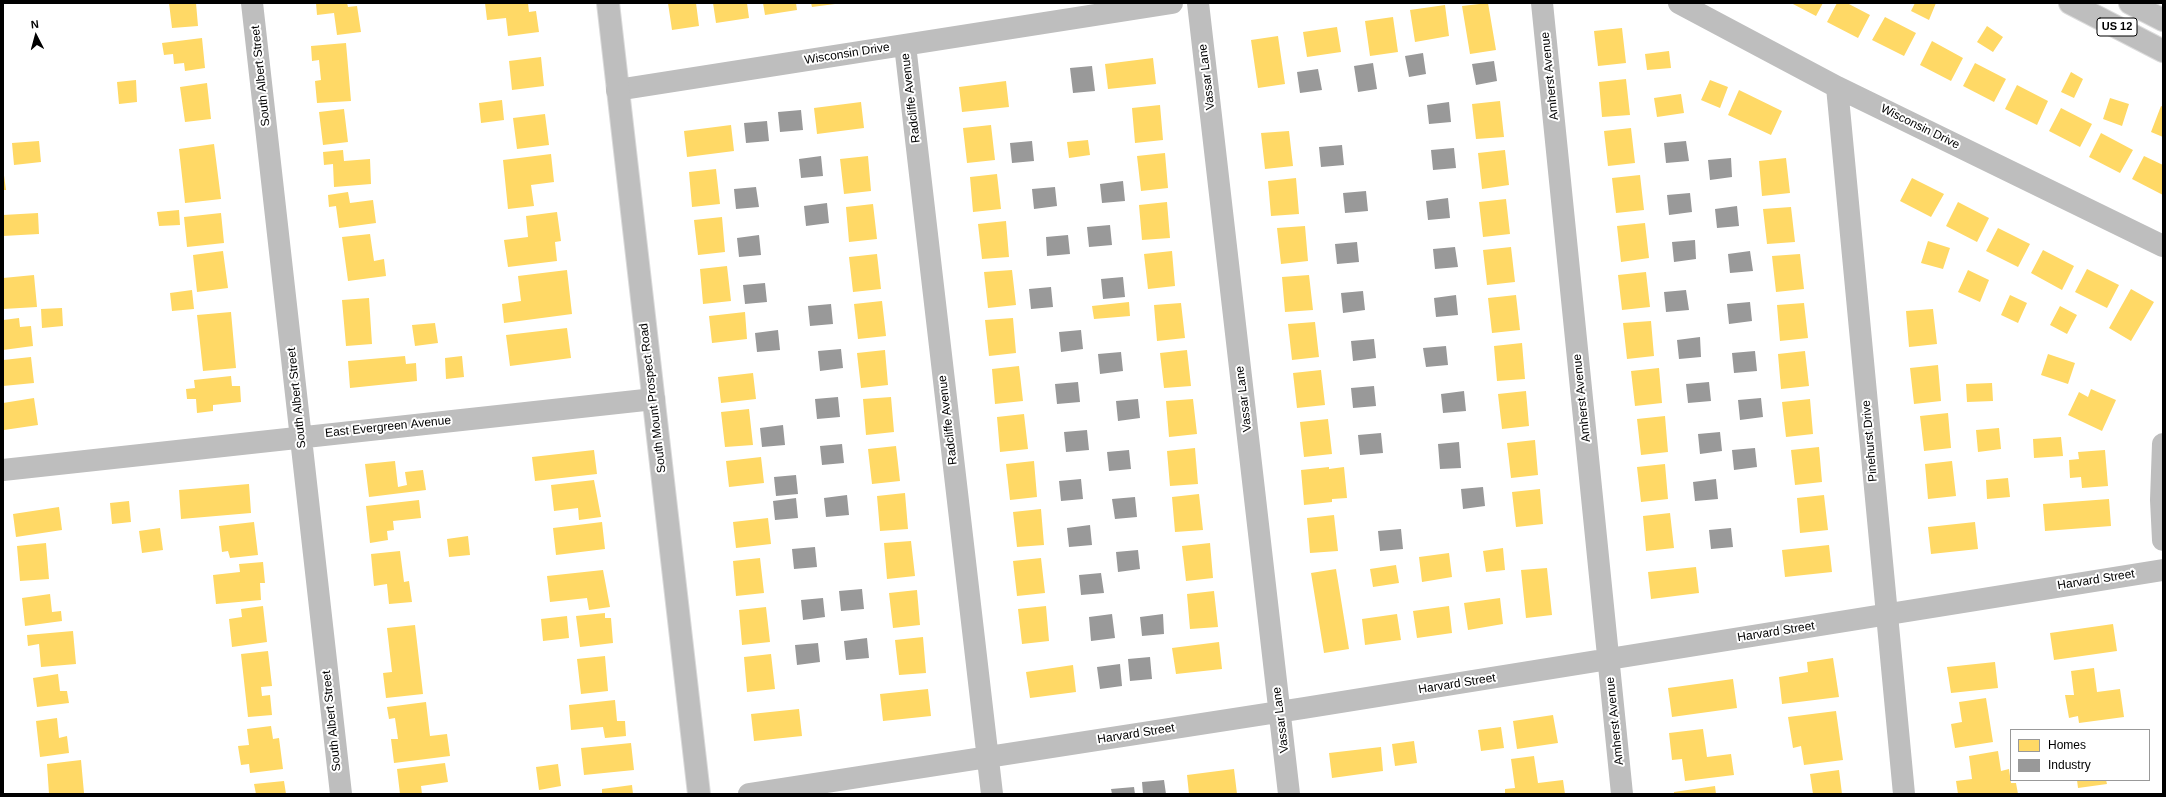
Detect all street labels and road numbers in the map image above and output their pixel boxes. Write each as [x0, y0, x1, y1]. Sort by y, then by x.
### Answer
road number: US 12 [2097, 18, 2137, 36]
street label: South Albert Street [249, 25, 273, 127]
street label: Amherst Avenue [1538, 31, 1562, 121]
street label: Wisconsin Drive [803, 40, 891, 68]
street label: Vassar Lane [1196, 43, 1218, 111]
street label: Radcliffe Avenue [898, 52, 924, 144]
street label: Wisconsin Drive [1878, 102, 1962, 152]
street label: South Mount Prospect Road [637, 322, 669, 474]
street label: South Albert Street [285, 347, 309, 449]
street label: Amherst Avenue [1570, 353, 1594, 443]
street label: Vassar Lane [1233, 365, 1255, 433]
street label: Radcliffe Avenue [935, 374, 961, 466]
street label: Pinehurst Drive [1859, 400, 1881, 482]
street label: East Evergreen Avenue [324, 413, 452, 441]
street label: Harvard Street [2056, 567, 2136, 593]
street label: Harvard Street [1736, 619, 1816, 645]
street label: South Albert Street [320, 670, 344, 772]
street label: Harvard Street [1417, 671, 1497, 697]
street label: Amherst Avenue [1603, 676, 1627, 766]
street label: Vassar Lane [1270, 686, 1292, 754]
street label: Harvard Street [1096, 721, 1176, 747]

